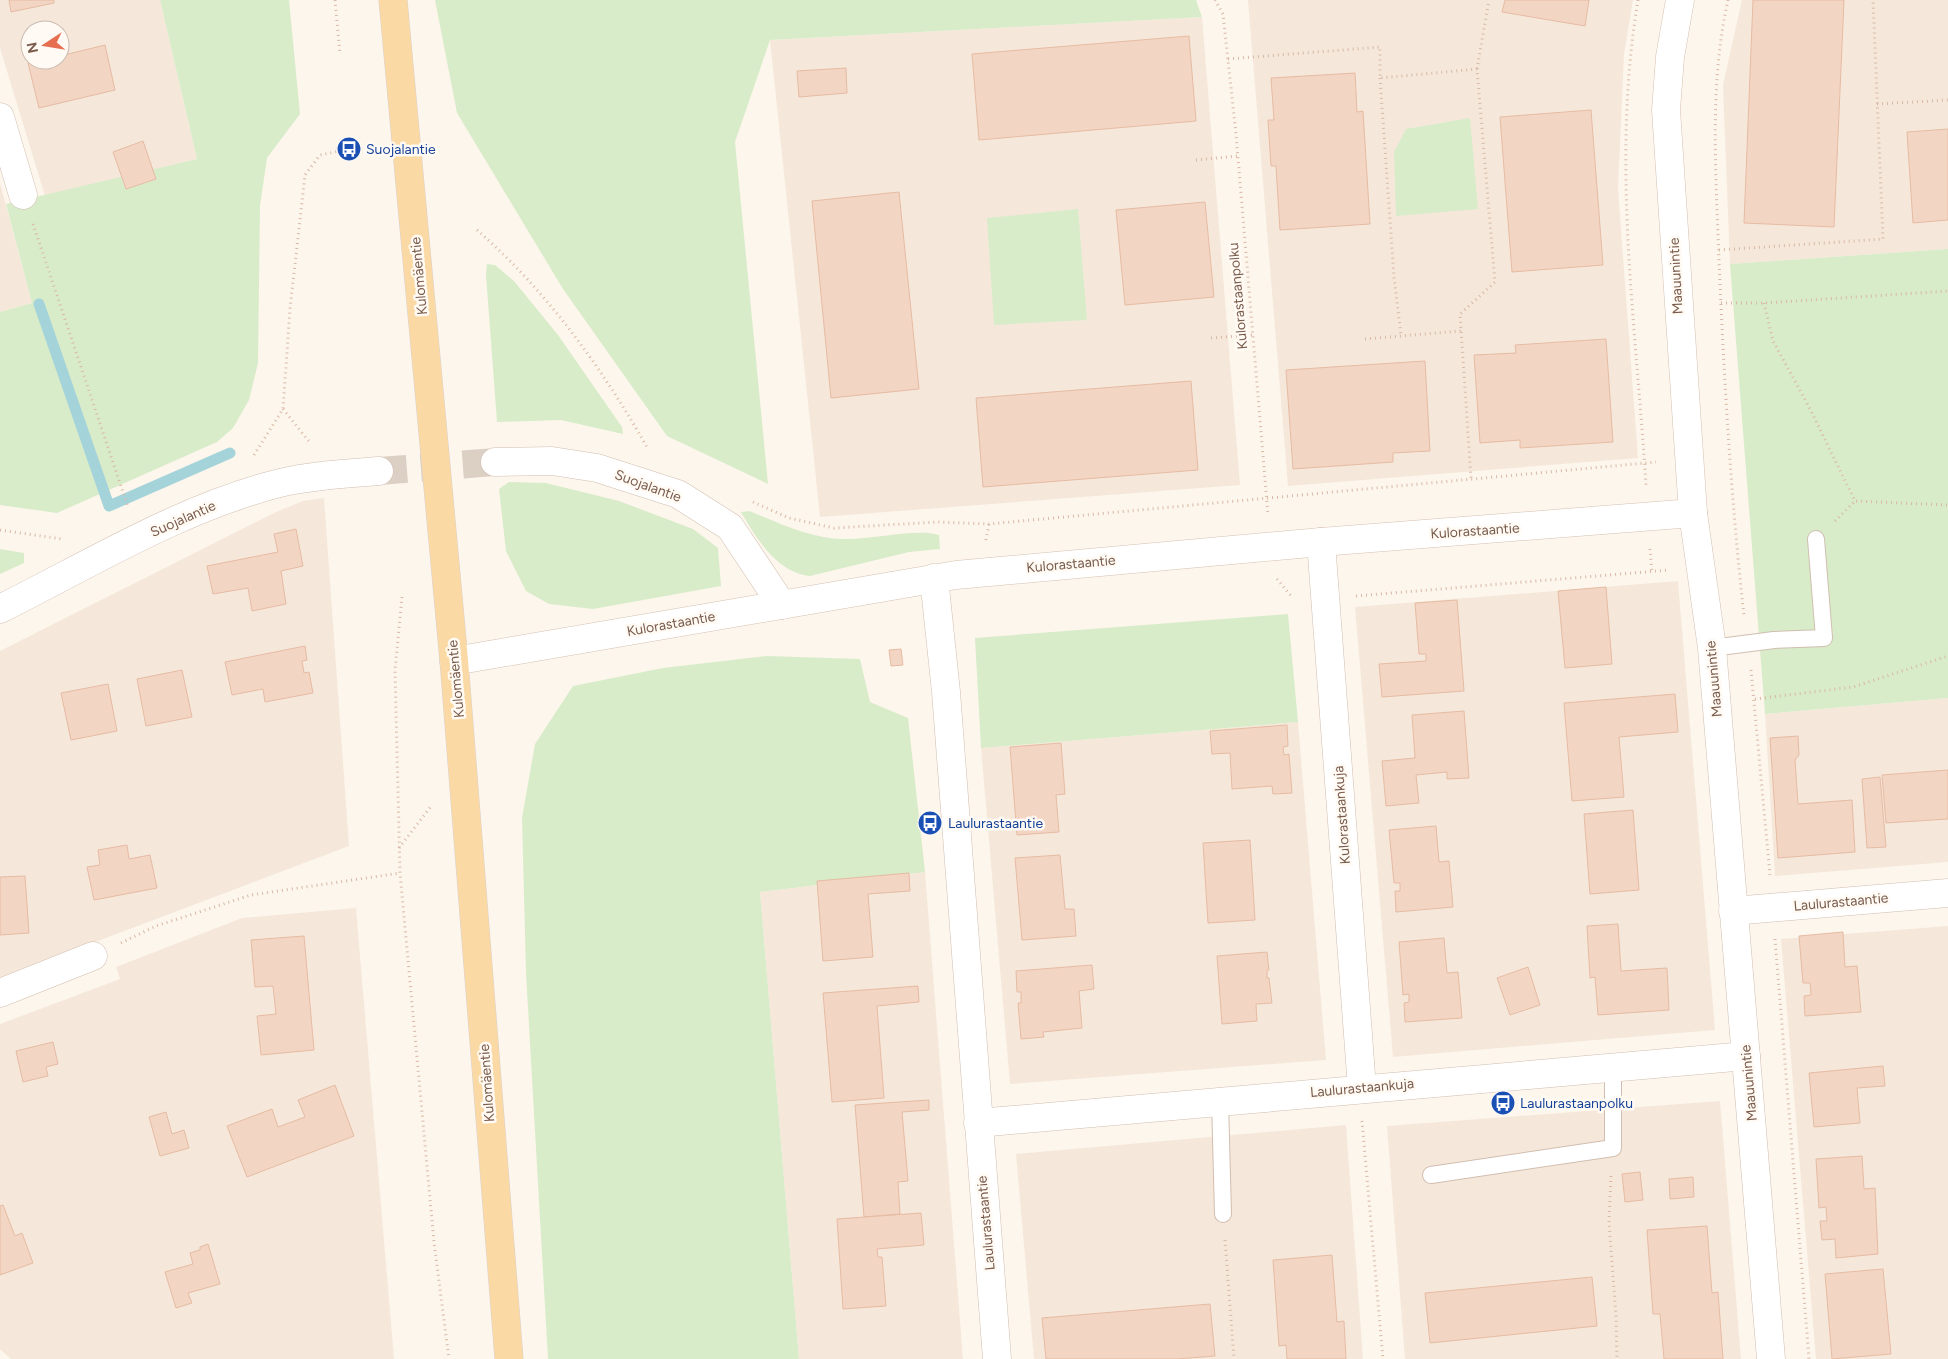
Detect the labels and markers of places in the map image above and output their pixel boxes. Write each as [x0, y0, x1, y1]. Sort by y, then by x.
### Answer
bus stop icon: Suojalantie [336, 136, 362, 162]
place label: Suojalantie [366, 141, 436, 158]
bus stop icon: Laulurastaantie [917, 810, 943, 836]
place label: Laulurastaantie [948, 815, 1043, 832]
bus stop icon: Laulurastaanpolku [1490, 1090, 1516, 1116]
place label: Laulurastaanpolku [1520, 1095, 1633, 1112]

